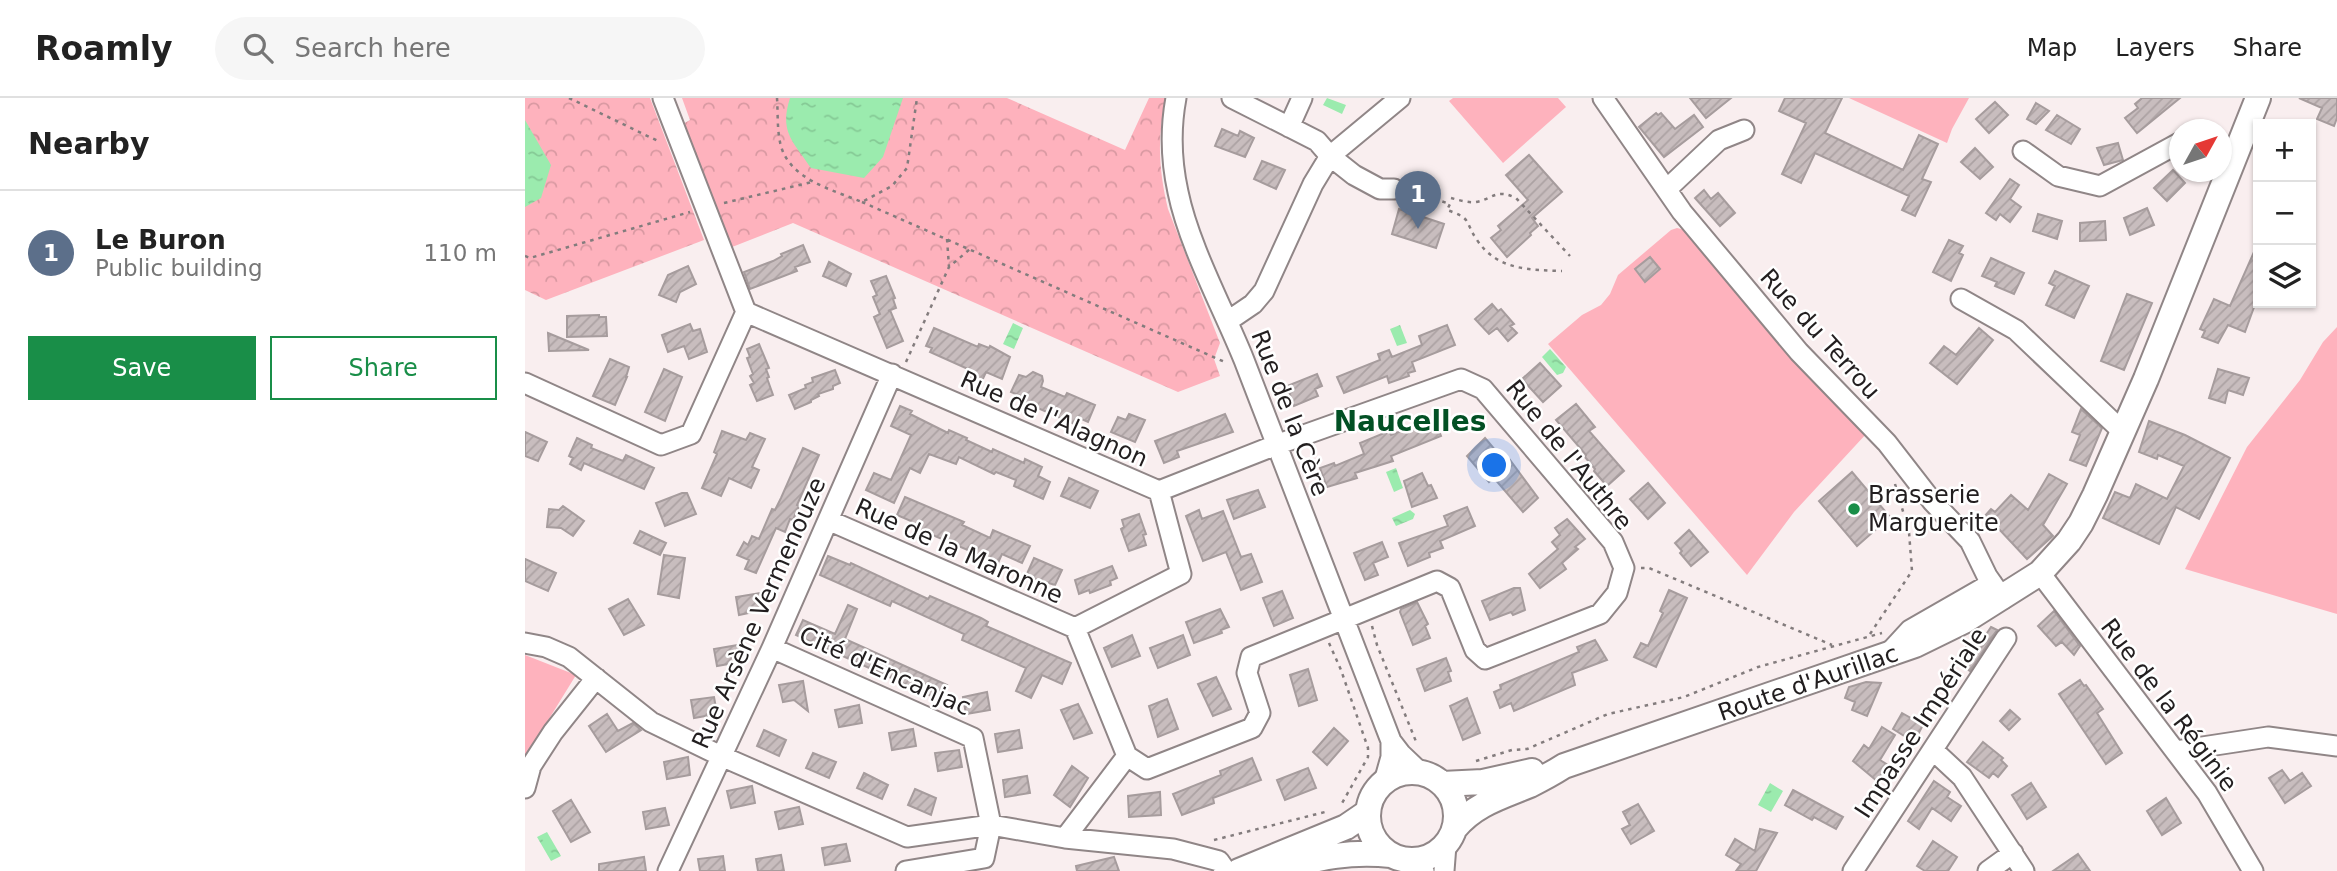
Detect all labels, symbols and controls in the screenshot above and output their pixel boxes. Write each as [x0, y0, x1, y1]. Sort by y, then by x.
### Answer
search box [215, 17, 705, 80]
text: Roamly [35, 29, 173, 68]
icon: search [239, 29, 277, 67]
text: Search here [295, 33, 451, 63]
text: Map [2027, 34, 2077, 62]
text: Layers [2115, 34, 2195, 62]
text: Share [2233, 34, 2302, 62]
north arrow [2169, 119, 2232, 182]
map controls [2253, 119, 2316, 308]
button: + [2253, 119, 2316, 182]
text: Nearby [28, 126, 150, 161]
pin: 1 [1395, 171, 1441, 229]
button: − [2253, 182, 2316, 245]
text: Le Buron [95, 225, 226, 255]
text: 1 [43, 240, 59, 266]
text: 110 m [423, 240, 497, 266]
button: layers [2253, 245, 2316, 308]
text: Public building [95, 255, 263, 281]
street label: Rue du Terrou [1754, 263, 1886, 405]
street label: Rue de la Cère [1245, 326, 1335, 500]
button: Save [28, 336, 256, 400]
button: Share [270, 336, 497, 400]
street label: Rue de l'Alagnon [956, 365, 1152, 473]
street label: Rue de l'Authre [1500, 375, 1638, 535]
district label: Naucelles [1334, 405, 1486, 438]
your location [1477, 448, 1511, 482]
street label: Rue Arsène Vermenouze [686, 473, 832, 753]
place label: Brasserie Marguerite [1868, 481, 1999, 537]
street label: Rue de la Maronne [851, 493, 1067, 609]
marker: Brasserie Marguerite [1846, 501, 1862, 517]
street label: Rue de la Réginie [2095, 613, 2243, 797]
street label: Cité d'Encanjac [795, 621, 975, 721]
street label: Impasse Impériale [1849, 623, 1993, 823]
street label: Route d'Aurillac [1714, 639, 1902, 727]

